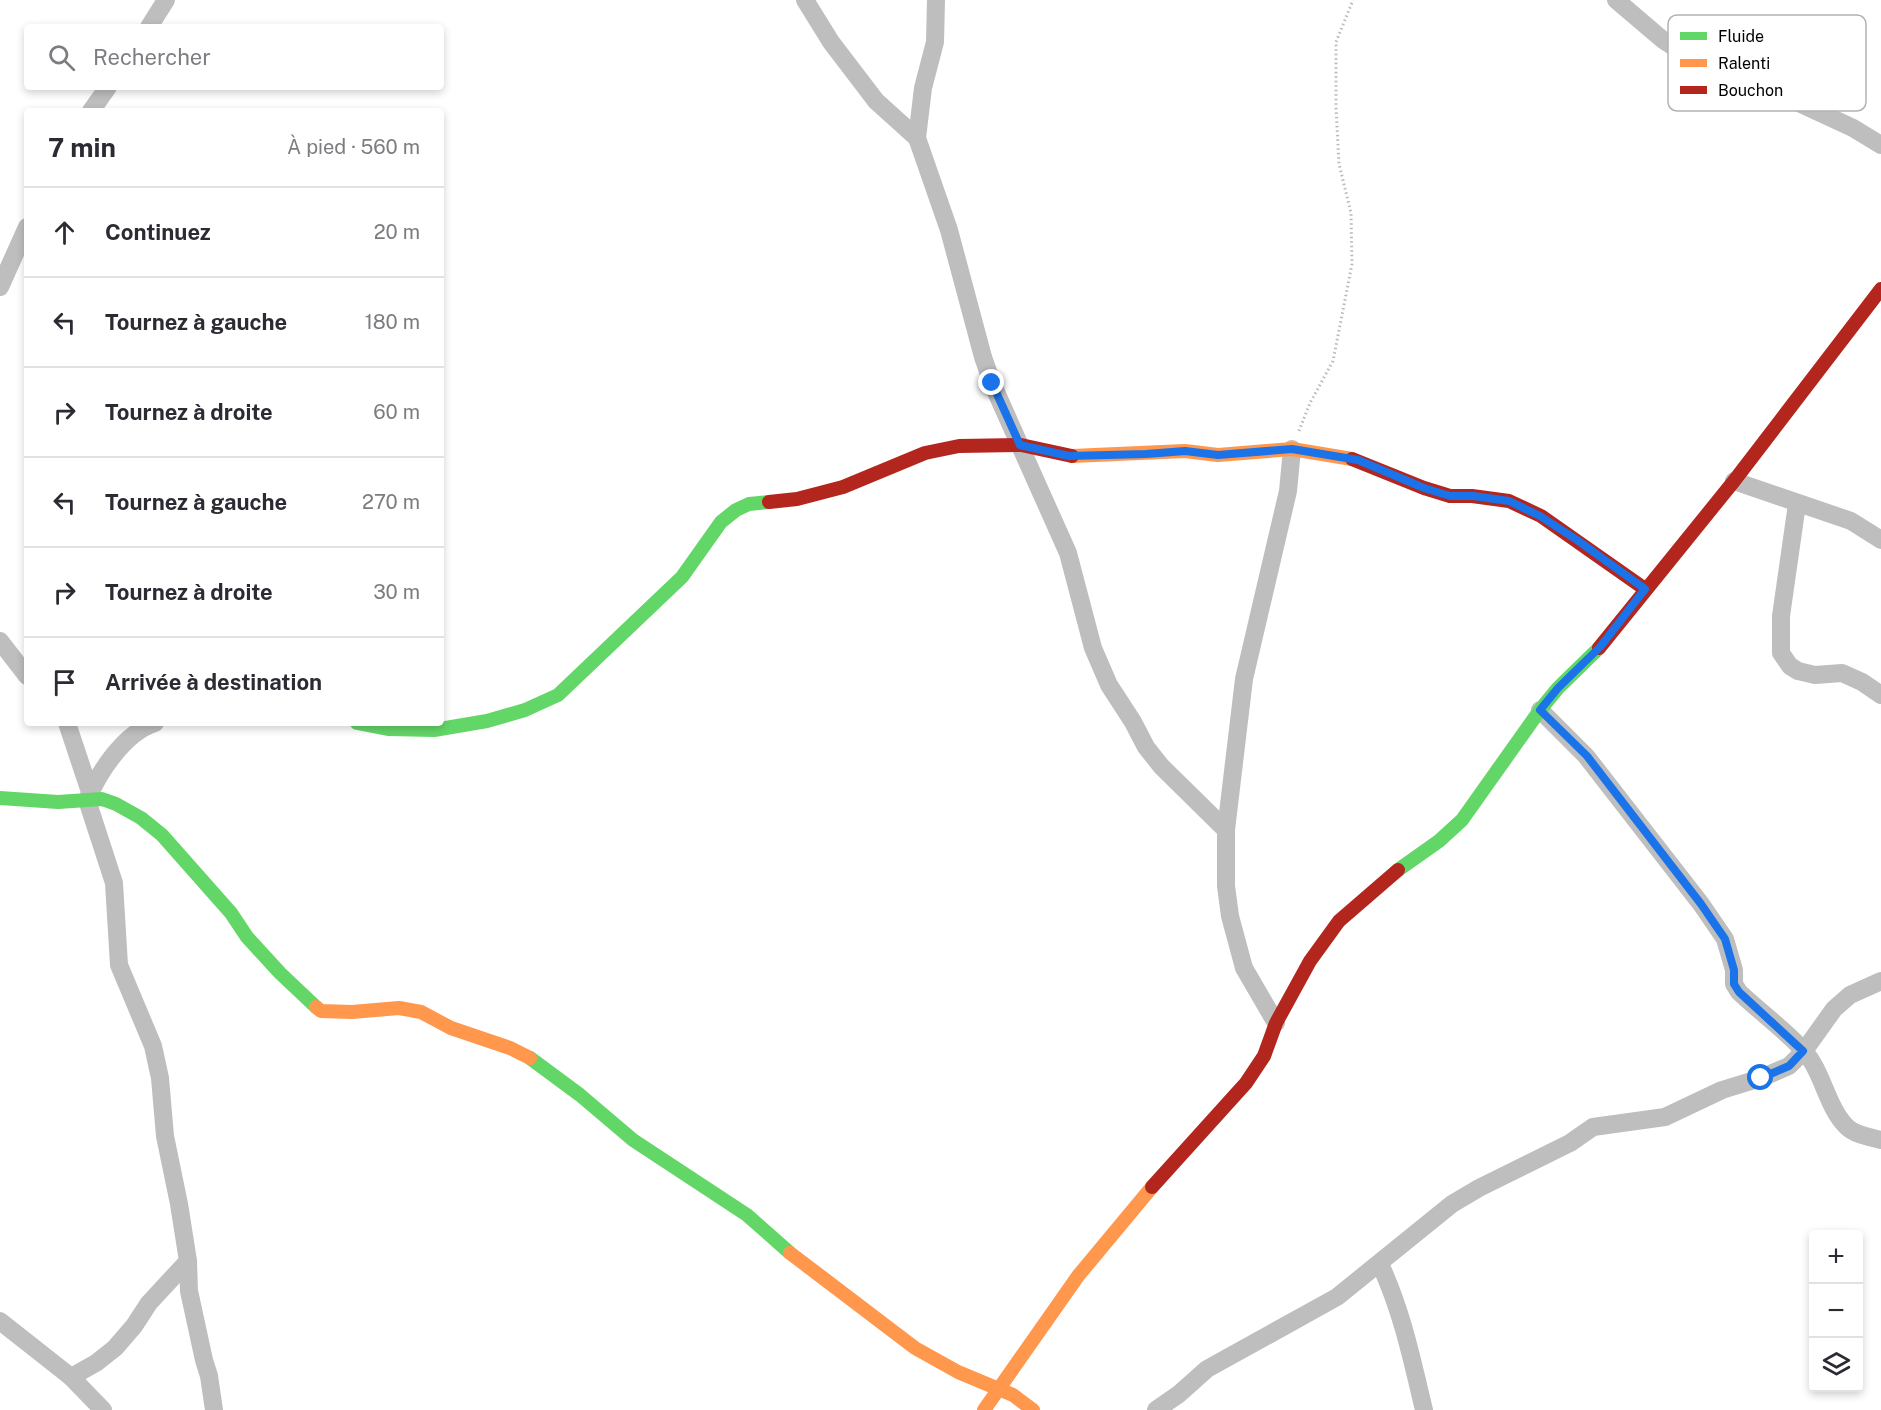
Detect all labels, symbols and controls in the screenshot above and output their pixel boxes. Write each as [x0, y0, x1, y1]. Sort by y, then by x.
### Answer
legend [1668, 15, 1866, 111]
search box [24, 24, 444, 90]
text: Fluide [1718, 27, 1764, 46]
icon: search [45, 41, 78, 74]
text: Rechercher [93, 44, 211, 70]
text: Ralenti [1718, 54, 1770, 73]
text: Bouchon [1718, 81, 1783, 100]
text: 7 min [48, 132, 116, 163]
text: À pied · 560 m [287, 135, 420, 159]
icon: ahead [48, 216, 81, 249]
text: Continuez [105, 219, 211, 245]
text: 20 m [374, 220, 420, 244]
icon: left [48, 306, 81, 339]
text: Tournez à gauche [105, 309, 287, 335]
text: 180 m [365, 310, 420, 334]
route end [978, 369, 1004, 395]
icon: right [48, 396, 81, 429]
text: Tournez à droite [105, 399, 273, 425]
text: 60 m [373, 400, 420, 424]
icon: left [48, 486, 81, 519]
text: Tournez à gauche [105, 489, 287, 515]
text: 270 m [362, 490, 420, 514]
icon: right [48, 576, 81, 609]
text: Tournez à droite [105, 579, 273, 605]
text: 30 m [373, 580, 420, 604]
icon: arrive [48, 666, 81, 699]
text: Arrivée à destination [105, 669, 322, 695]
route start [1747, 1064, 1773, 1090]
map controls [1809, 1230, 1863, 1392]
button: + [1809, 1230, 1863, 1284]
button: − [1809, 1284, 1863, 1338]
button: layers [1809, 1338, 1863, 1392]

